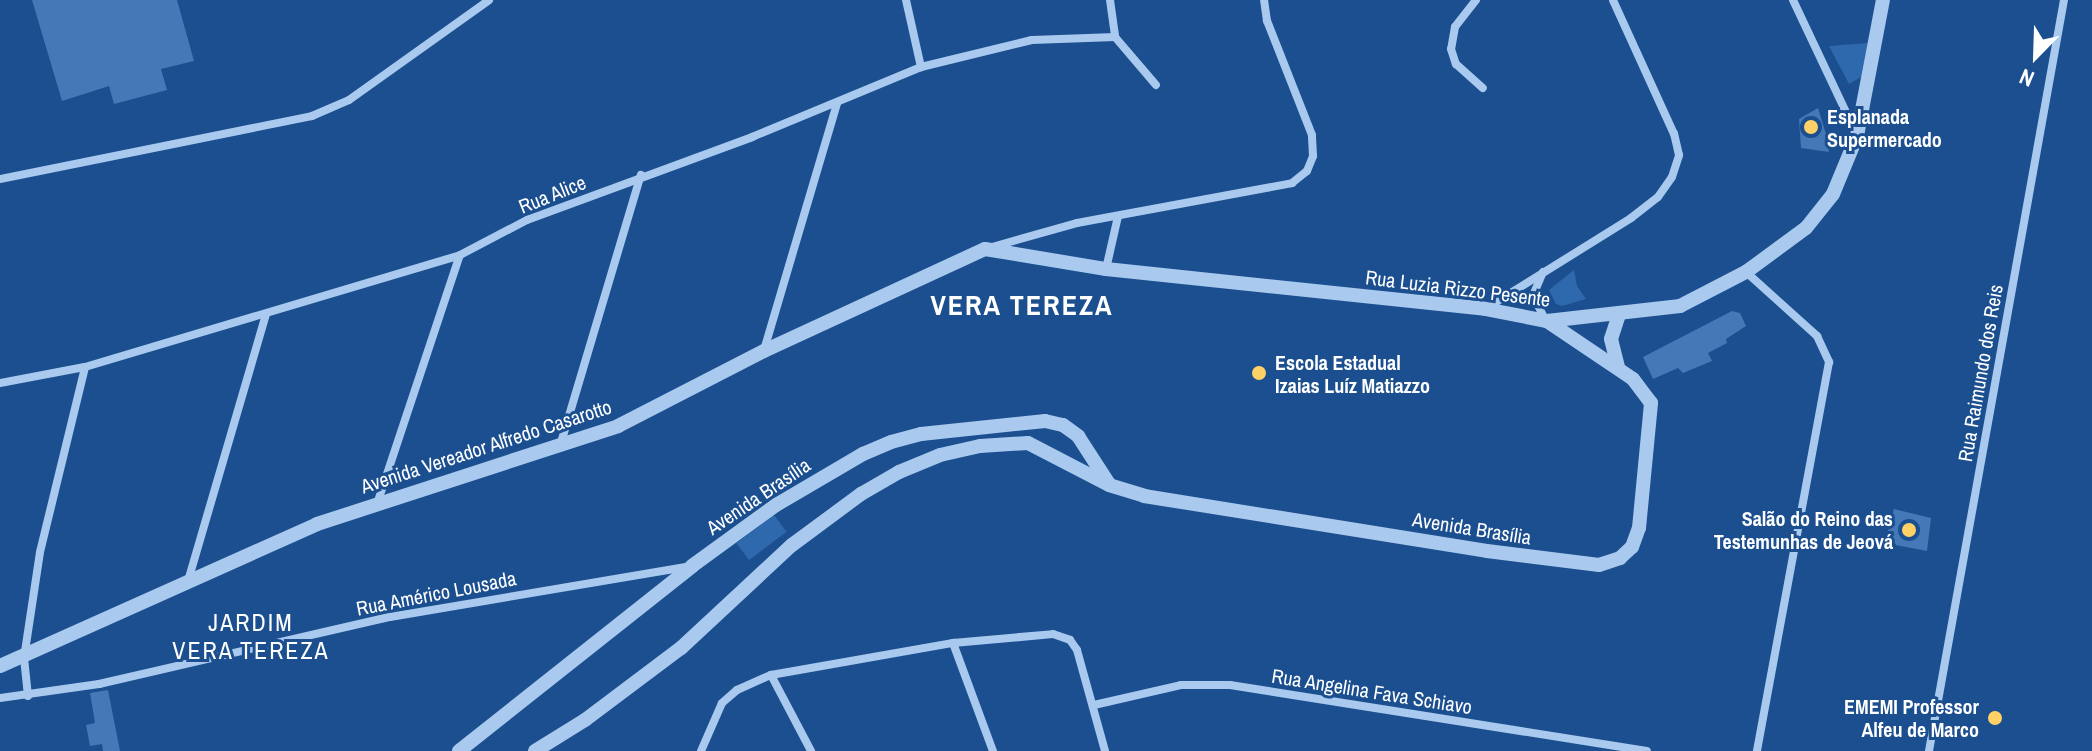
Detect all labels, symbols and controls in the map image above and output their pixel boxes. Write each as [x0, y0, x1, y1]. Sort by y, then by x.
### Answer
north arrow [1996, 16, 2076, 96]
text: N [2015, 62, 2038, 94]
place label: Esplanada Supermercado [1827, 104, 1942, 151]
marker: Esplanada Supermercado [1802, 118, 1820, 136]
street label: Rua Alice [515, 170, 589, 218]
street label: Rua Luzia Rizzo Pesente [1364, 265, 1552, 311]
street label: Rua Raimundo dos Reis [1953, 282, 2007, 464]
district label: VERA TEREZA [930, 288, 1114, 322]
place label: Escola Estadual Izaias Luíz Matiazzo [1275, 350, 1430, 397]
marker: Escola Estadual Izaias Luíz Matiazzo [1250, 364, 1268, 382]
street label: Avenida Vereador Alfredo Casarotto [357, 394, 615, 498]
street label: Avenida Brasília [702, 452, 814, 540]
place label: Salão do Reino das Testemunhas de Jeová [1714, 506, 1893, 553]
street label: Avenida Brasília [1411, 507, 1533, 549]
marker: Salão do Reino das Testemunhas de Jeová [1900, 521, 1918, 539]
street label: Rua Américo Lousada [354, 566, 518, 620]
district label: JARDIM VERA TEREZA [172, 609, 330, 665]
street label: Rua Angelina Fava Schiavo [1270, 663, 1474, 719]
place label: EMEMI Professor Alfeu de Marco [1844, 694, 1979, 741]
marker: EMEMI Professor Alfeu de Marco [1986, 709, 2004, 727]

